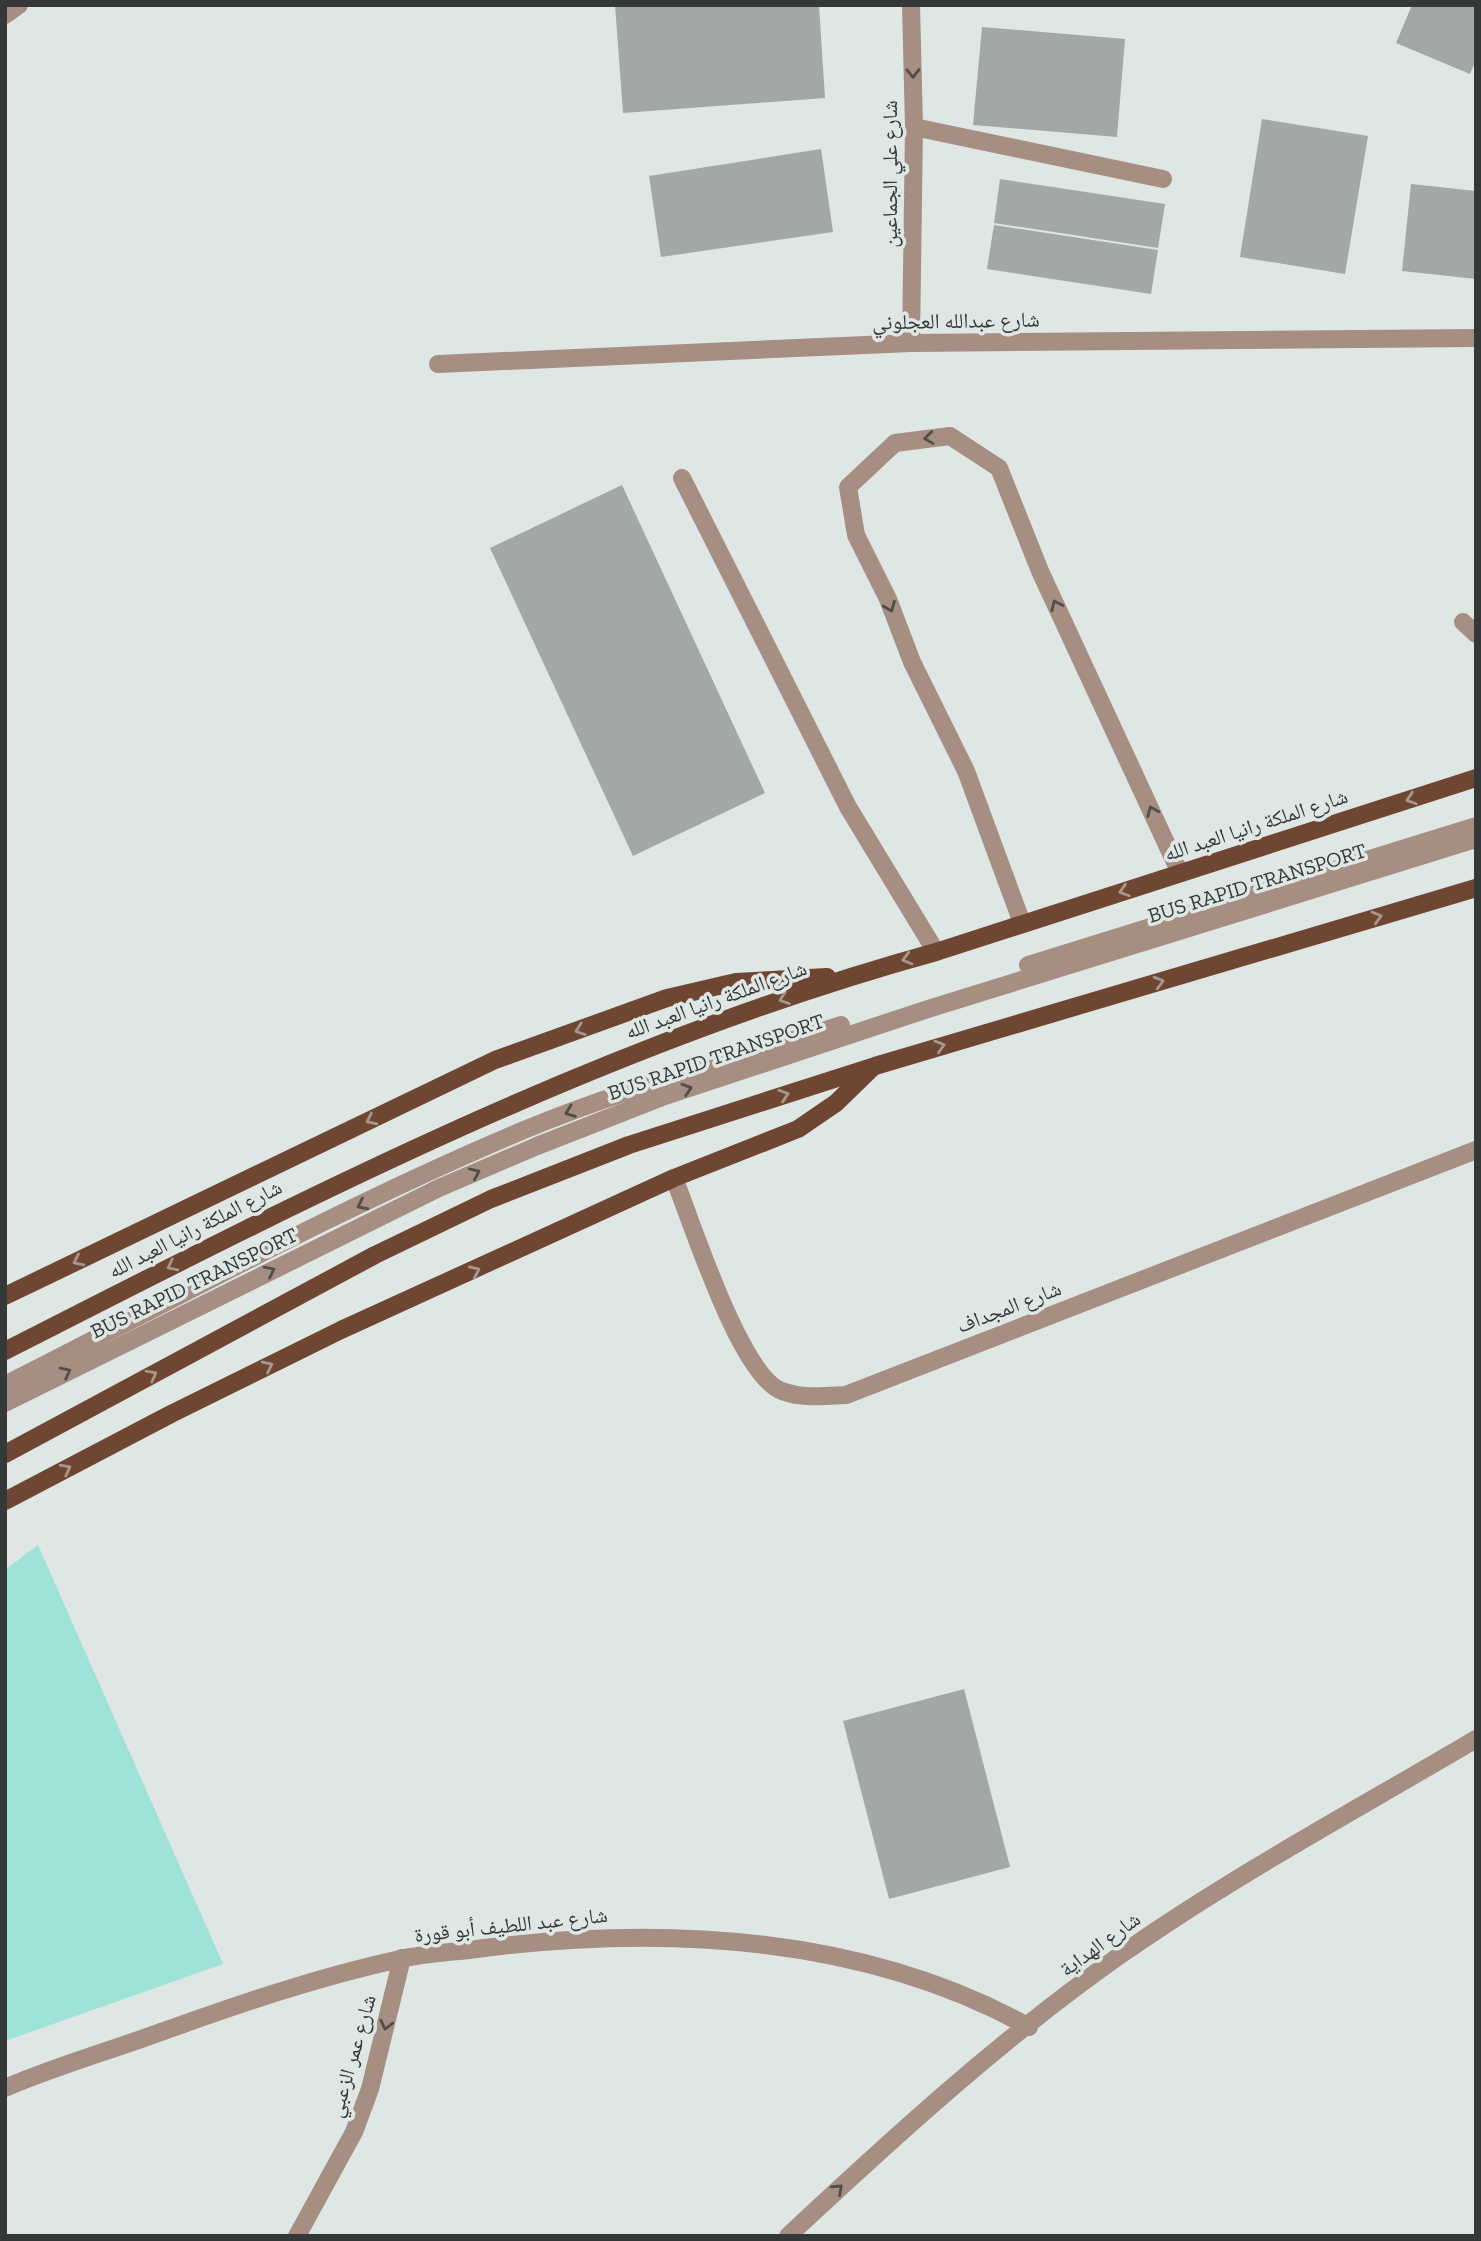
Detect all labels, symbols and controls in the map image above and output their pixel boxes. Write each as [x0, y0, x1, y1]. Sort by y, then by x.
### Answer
one-way arrow [905, 69, 921, 79]
street label: شارع علي الجماعين [877, 100, 906, 248]
street label: شارع عبدالله العجلوني [872, 307, 1040, 339]
one-way arrow [924, 431, 935, 446]
one-way arrow [882, 600, 896, 612]
one-way arrow [1050, 600, 1064, 612]
street label: شارع الملكة رانيا العبد الله [1161, 783, 1351, 867]
one-way arrow [1405, 791, 1417, 805]
one-way arrow [1146, 806, 1160, 818]
street label: BUS RAPID TRANSPORT [1145, 837, 1369, 928]
one-way arrow [1119, 883, 1131, 897]
one-way arrow [1370, 911, 1382, 926]
one-way arrow [901, 951, 913, 966]
street label: شارع الملكة رانيا العبد الله [622, 955, 810, 1045]
one-way arrow [1152, 975, 1164, 990]
one-way arrow [779, 991, 791, 1005]
street label: BUS RAPID TRANSPORT [604, 1008, 827, 1105]
one-way arrow [574, 1021, 586, 1035]
one-way arrow [934, 1040, 946, 1055]
one-way arrow [680, 1083, 692, 1097]
one-way arrow [777, 1089, 789, 1103]
one-way arrow [564, 1104, 576, 1118]
one-way arrow [366, 1112, 378, 1126]
one-way arrow [468, 1167, 480, 1181]
street label: شارع الملكة رانيا العبد الله [104, 1174, 286, 1284]
one-way arrow [357, 1196, 369, 1210]
street label: BUS RAPID TRANSPORT [86, 1222, 301, 1344]
one-way arrow [73, 1253, 85, 1267]
one-way arrow [167, 1258, 179, 1272]
one-way arrow [263, 1265, 275, 1279]
one-way arrow [467, 1265, 480, 1279]
street label: شارع المجداف [953, 1275, 1065, 1339]
one-way arrow [261, 1360, 273, 1374]
one-way arrow [59, 1366, 71, 1380]
one-way arrow [144, 1370, 157, 1383]
one-way arrow [58, 1464, 71, 1478]
street label: شارع عبد اللطيف أبو قورة [413, 1902, 609, 1948]
street label: شارع الهداية [1054, 1906, 1146, 1982]
street label: شارع عمر الزعبي [322, 1992, 385, 2121]
one-way arrow [380, 2019, 394, 2031]
one-way arrow [830, 2185, 843, 2198]

